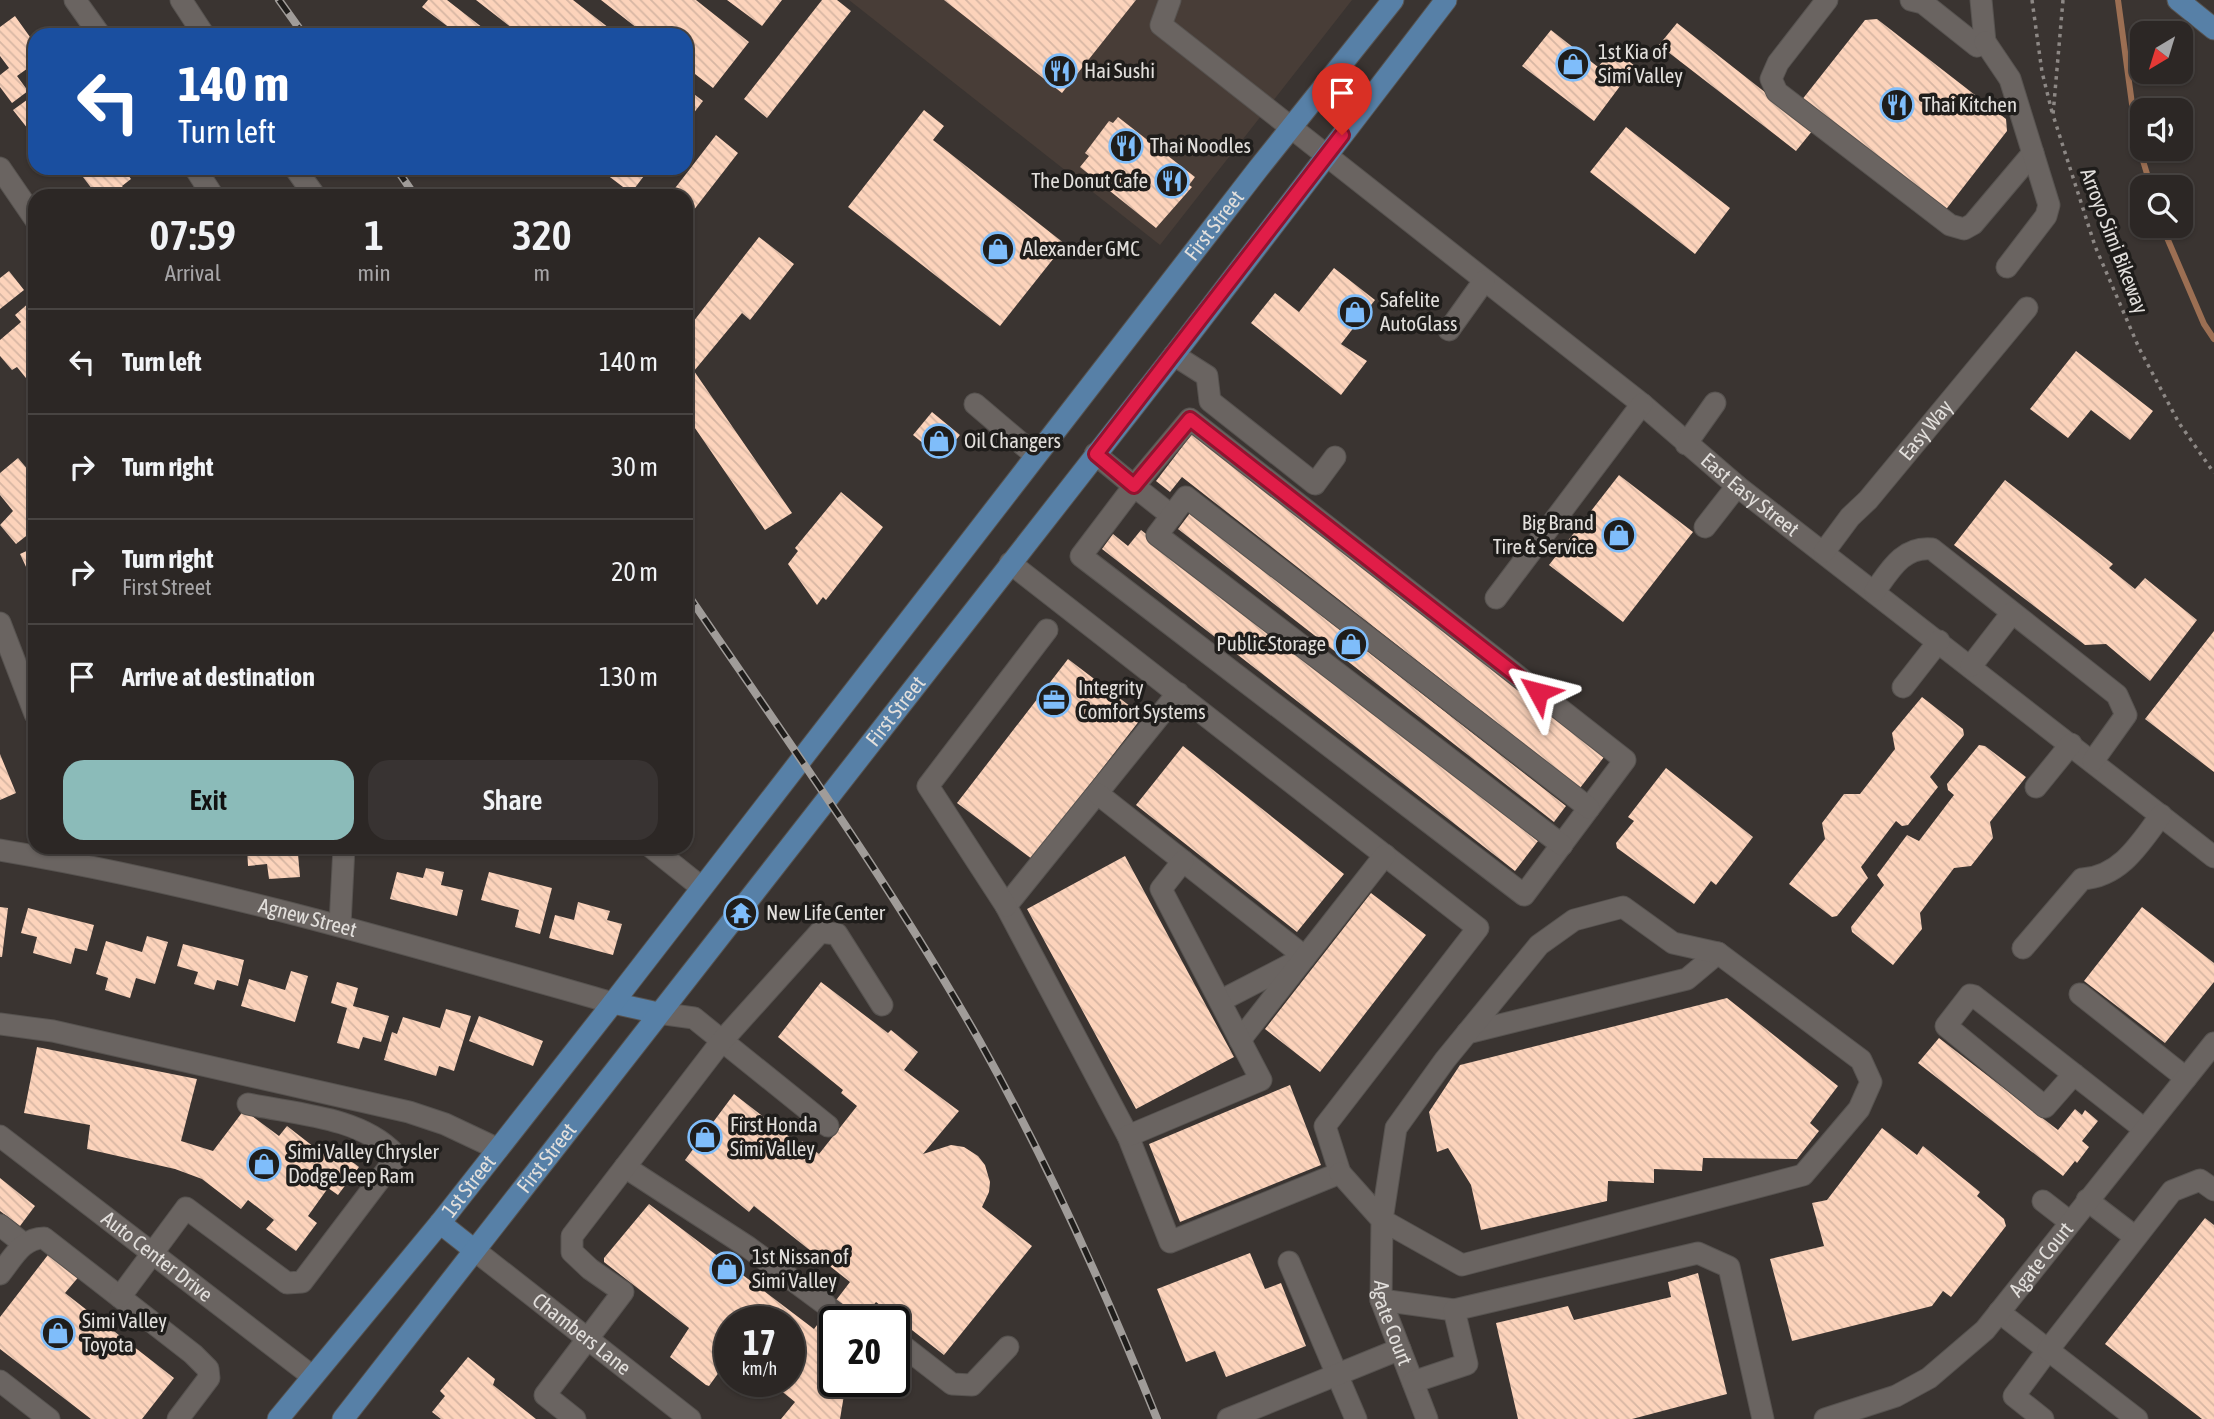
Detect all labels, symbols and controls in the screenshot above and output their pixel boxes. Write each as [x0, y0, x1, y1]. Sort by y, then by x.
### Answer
north arrow [2130, 21, 2193, 84]
map controls [2130, 21, 2193, 238]
place label: 1st Kia of Simi Valley [1598, 39, 1683, 87]
shop icon: 1st Kia of Simi Valley [1554, 45, 1592, 83]
restaurant icon: Hai Sushi [1041, 52, 1079, 90]
text: 140 m [178, 55, 289, 111]
icon: left [63, 56, 154, 147]
place label: Hai Sushi [1084, 58, 1155, 82]
pin [1312, 63, 1372, 135]
icon: arrive [1323, 74, 1361, 112]
restaurant icon: Thai Kitchen [1878, 86, 1916, 124]
place label: Thai Kitchen [1922, 92, 2017, 116]
button: sound [2130, 98, 2193, 161]
text: Turn left [178, 113, 276, 150]
restaurant icon: Thai Noodles [1107, 127, 1145, 165]
place label: Thai Noodles [1150, 133, 1251, 157]
restaurant icon: The Donut Cafe [1153, 162, 1191, 200]
street label: Arroyo Simi Bikeway [2076, 165, 2154, 317]
place label: The Donut Cafe [1031, 168, 1148, 192]
button: search [2130, 175, 2193, 238]
street label: First Street [1179, 185, 1248, 265]
text: 07:59 [150, 211, 236, 259]
text: 1 [364, 211, 384, 259]
text: 320 [512, 211, 571, 259]
shop icon: Alexander GMC [979, 230, 1017, 268]
place label: Alexander GMC [1023, 236, 1140, 260]
text: Arrival [165, 260, 221, 286]
text: min [358, 260, 391, 286]
text: m [534, 260, 550, 286]
place label: Safelite AutoGlass [1380, 287, 1457, 335]
shop icon: Safelite AutoGlass [1336, 293, 1374, 331]
icon: left [63, 343, 101, 381]
text: Turn left [122, 347, 202, 377]
text: 140 m [599, 347, 658, 377]
street label: Easy Way [1893, 394, 1957, 464]
shop icon: Oil Changers [920, 422, 958, 460]
place label: Oil Changers [964, 428, 1061, 452]
street label: East Easy Street [1697, 447, 1804, 541]
icon: right [63, 448, 101, 486]
text: Turn right [122, 452, 213, 482]
text: 30 m [611, 452, 658, 482]
place label: Big Brand Tire & Service [1493, 510, 1594, 558]
shop icon: Big Brand Tire & Service [1600, 516, 1638, 554]
text: Turn right [122, 544, 213, 574]
icon: right [63, 553, 101, 591]
text: 20 m [611, 557, 658, 587]
text: First Street [122, 574, 212, 600]
shop icon: Public Storage [1332, 625, 1370, 663]
place label: Public Storage [1216, 631, 1326, 655]
position arrow [1501, 655, 1575, 729]
icon: arrive [63, 658, 101, 696]
text: Arrive at destination [122, 662, 315, 692]
text: 130 m [599, 662, 658, 692]
street label: First Street [860, 671, 930, 750]
place label: Integrity Comfort Systems [1078, 675, 1206, 723]
office icon: Integrity Comfort Systems [1035, 681, 1073, 719]
button: Exit [63, 760, 354, 840]
button: Share [368, 760, 658, 840]
street label: Agnew Street [256, 893, 359, 941]
temple icon: New Life Center [722, 894, 760, 932]
place label: New Life Center [766, 900, 886, 924]
place label: First Honda Simi Valley [730, 1112, 818, 1160]
street label: First Street [511, 1118, 581, 1197]
shop icon: First Honda Simi Valley [686, 1118, 724, 1156]
place label: Simi Valley Chrysler Dodge Jeep Ram [288, 1139, 439, 1187]
shop icon: Simi Valley Chrysler Dodge Jeep Ram [245, 1145, 283, 1183]
street label: 1st Street [436, 1150, 500, 1222]
street label: Auto Center Drive [97, 1206, 218, 1306]
street label: Agate Court [2003, 1217, 2077, 1301]
place label: 1st Nissan of Simi Valley [752, 1244, 849, 1292]
shop icon: 1st Nissan of Simi Valley [708, 1250, 746, 1288]
street label: Agate Court [1370, 1280, 1418, 1368]
street label: Chambers Lane [528, 1287, 636, 1379]
speed limit sign: 20 [819, 1306, 910, 1397]
place label: Simi Valley Toyota [82, 1308, 167, 1356]
shop icon: Simi Valley Toyota [39, 1314, 77, 1352]
text: 17 [743, 1322, 776, 1362]
text: km/h [742, 1358, 777, 1379]

